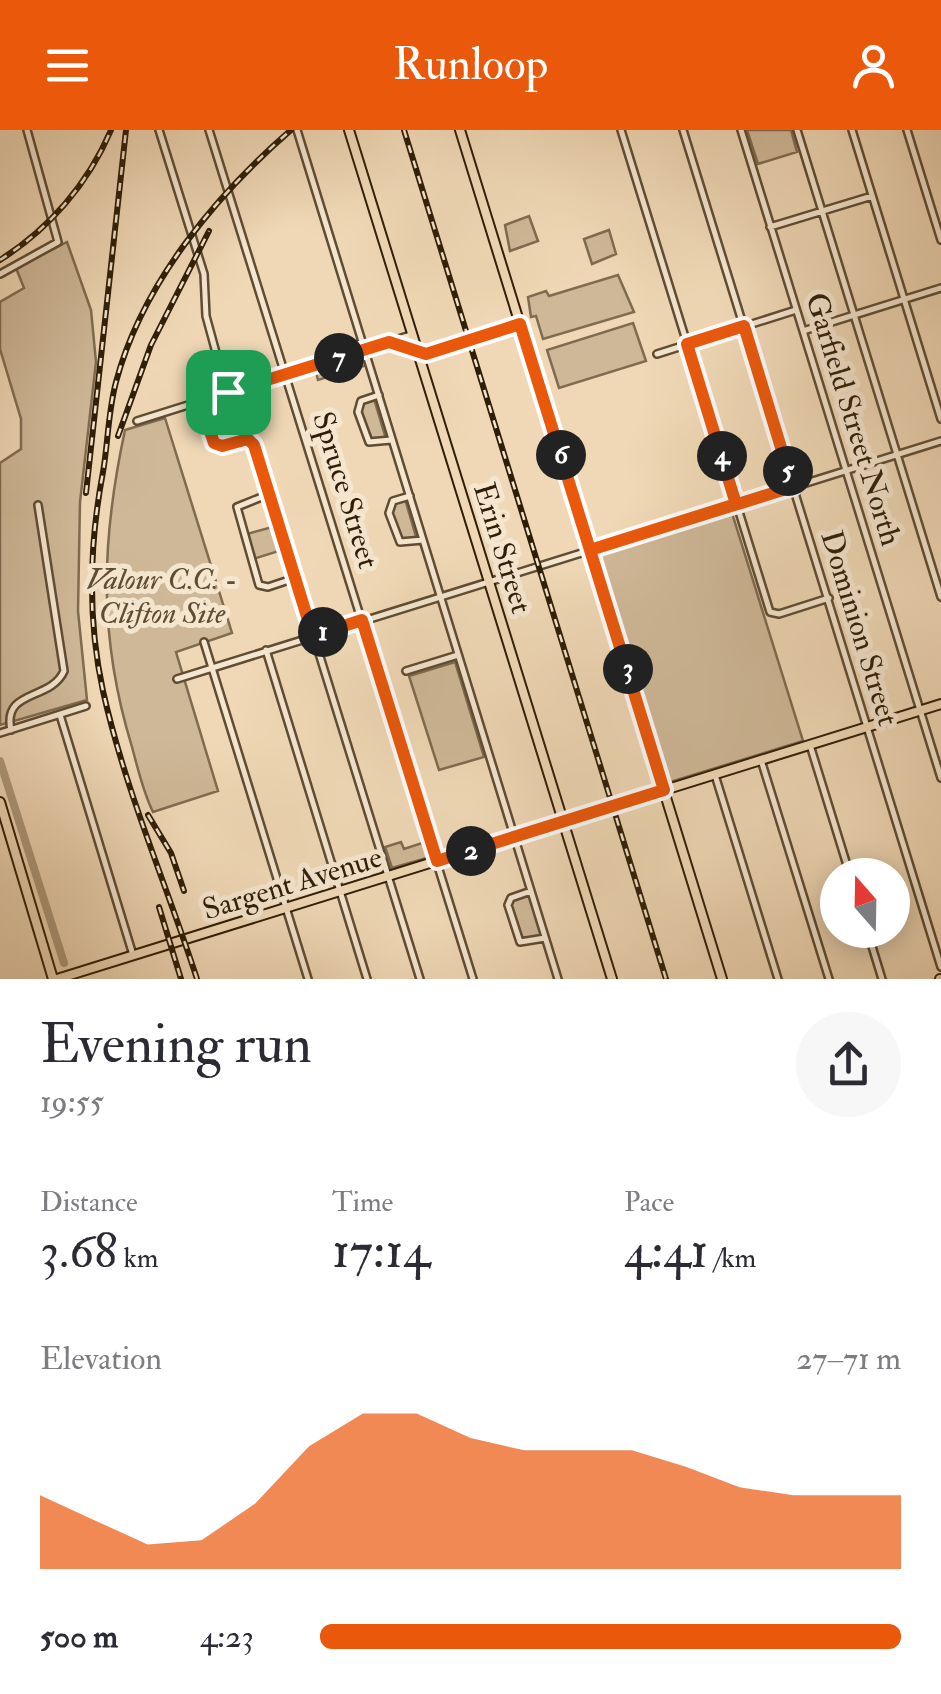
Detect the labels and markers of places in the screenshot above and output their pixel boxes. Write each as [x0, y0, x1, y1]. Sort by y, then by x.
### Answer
pin: 7 [314, 333, 364, 383]
pin [186, 350, 271, 435]
pin: 6 [536, 430, 586, 480]
pin: 4 [697, 431, 747, 481]
pin: 5 [763, 446, 813, 496]
pin: 1 [298, 607, 348, 657]
pin: 3 [603, 644, 653, 694]
pin: 2 [446, 826, 496, 876]

